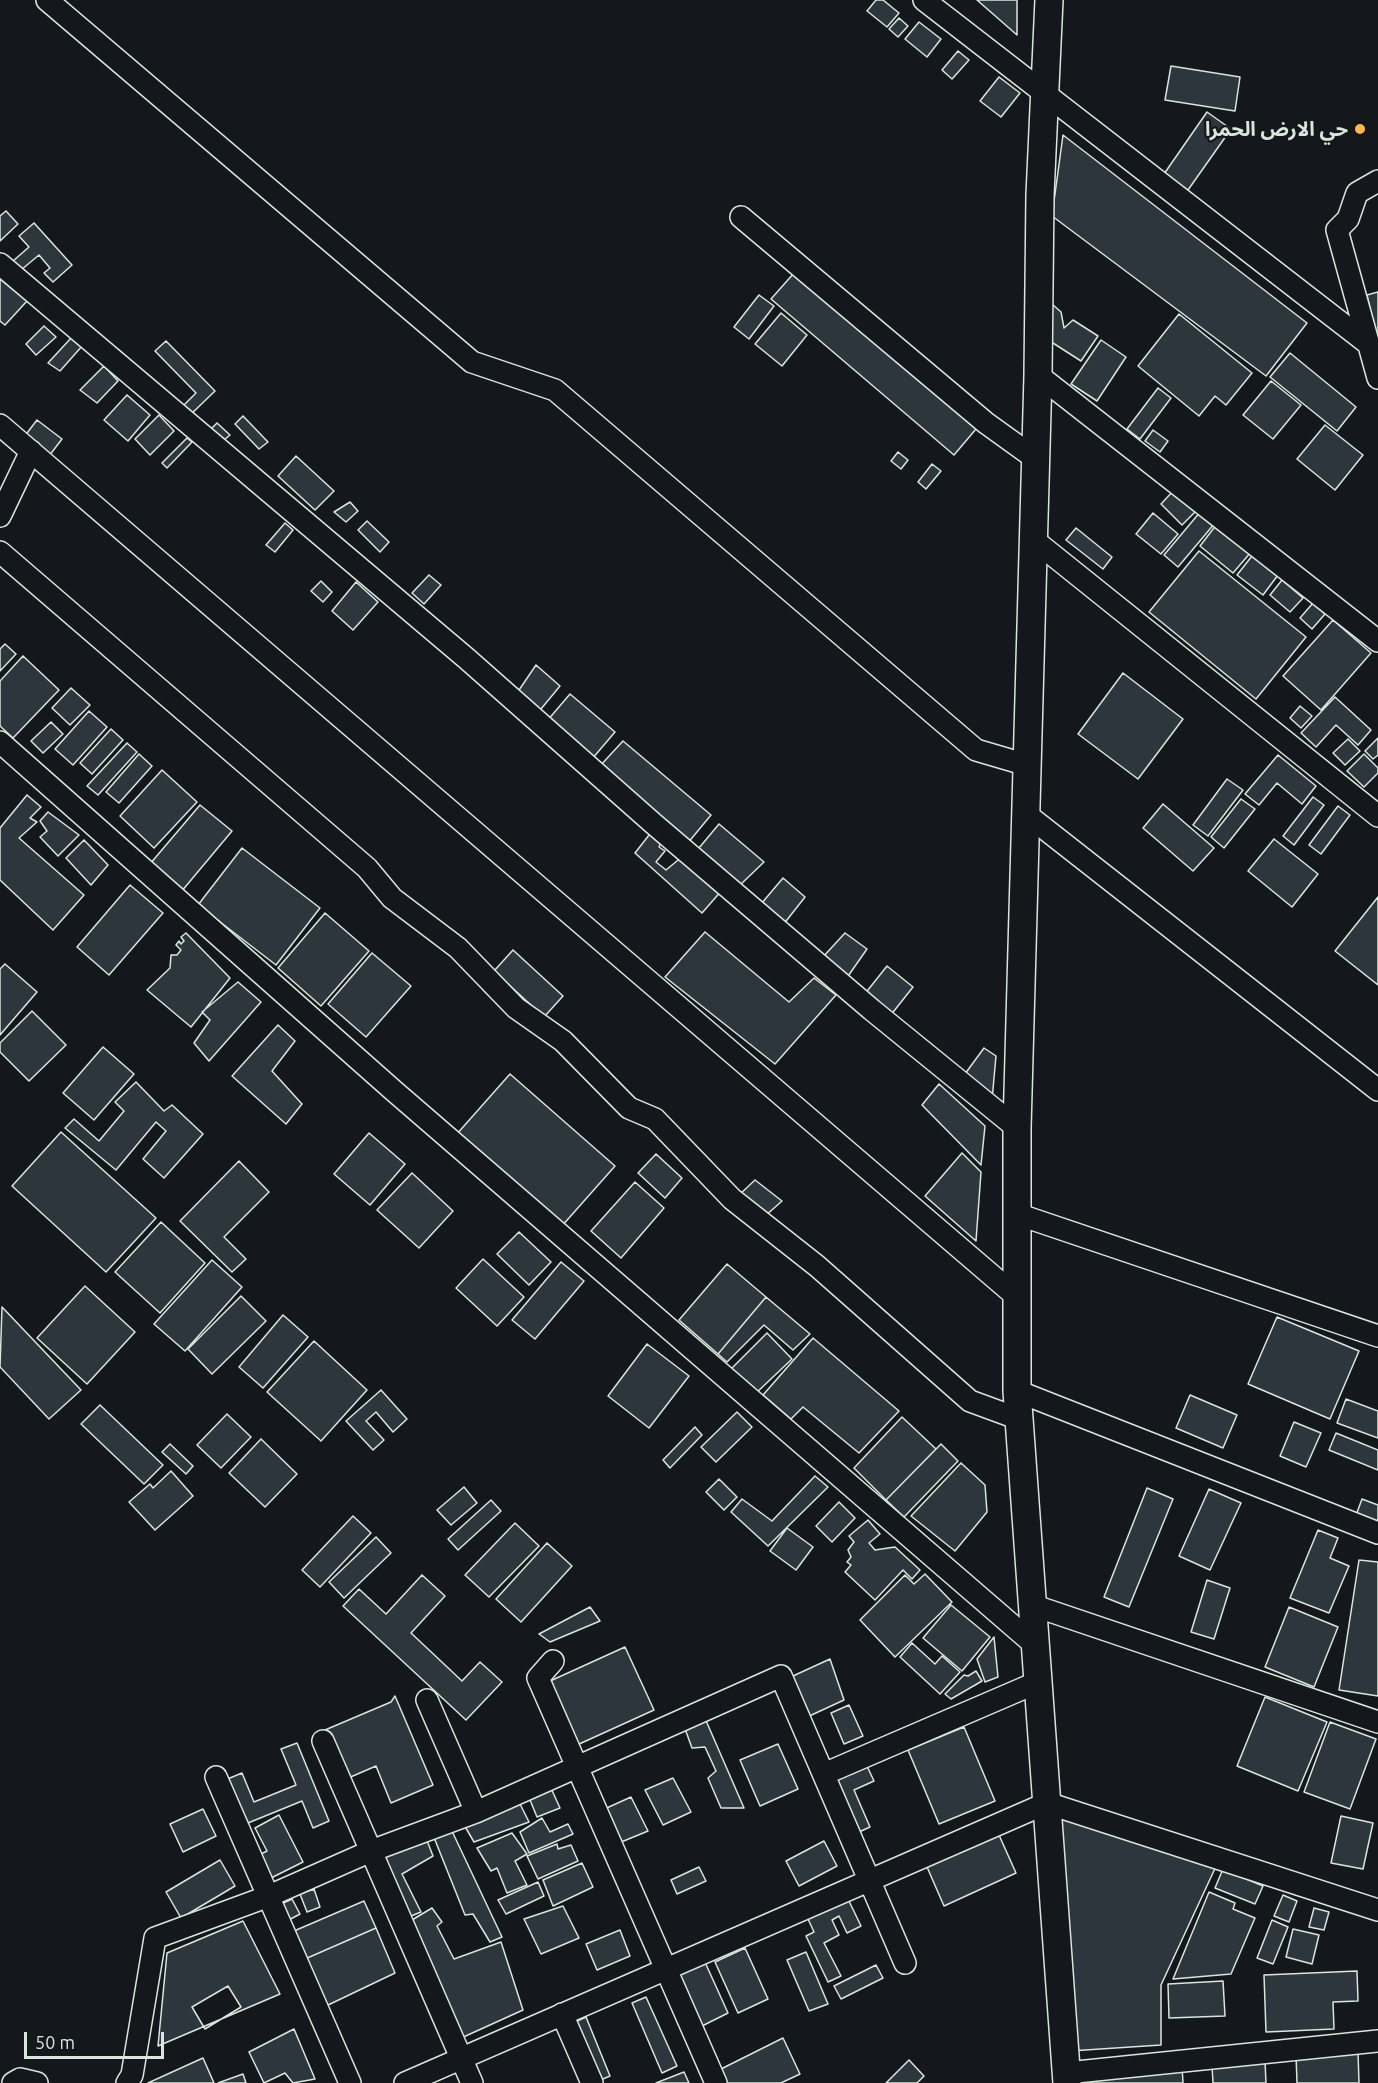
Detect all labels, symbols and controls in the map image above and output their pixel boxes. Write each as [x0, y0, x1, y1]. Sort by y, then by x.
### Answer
place label: حي الارض الحمرا [1205, 117, 1348, 141]
marker: حي الارض الحمرا [1353, 122, 1367, 136]
scale bar [27, 2020, 166, 2058]
text: 50 m [35, 2032, 75, 2052]

